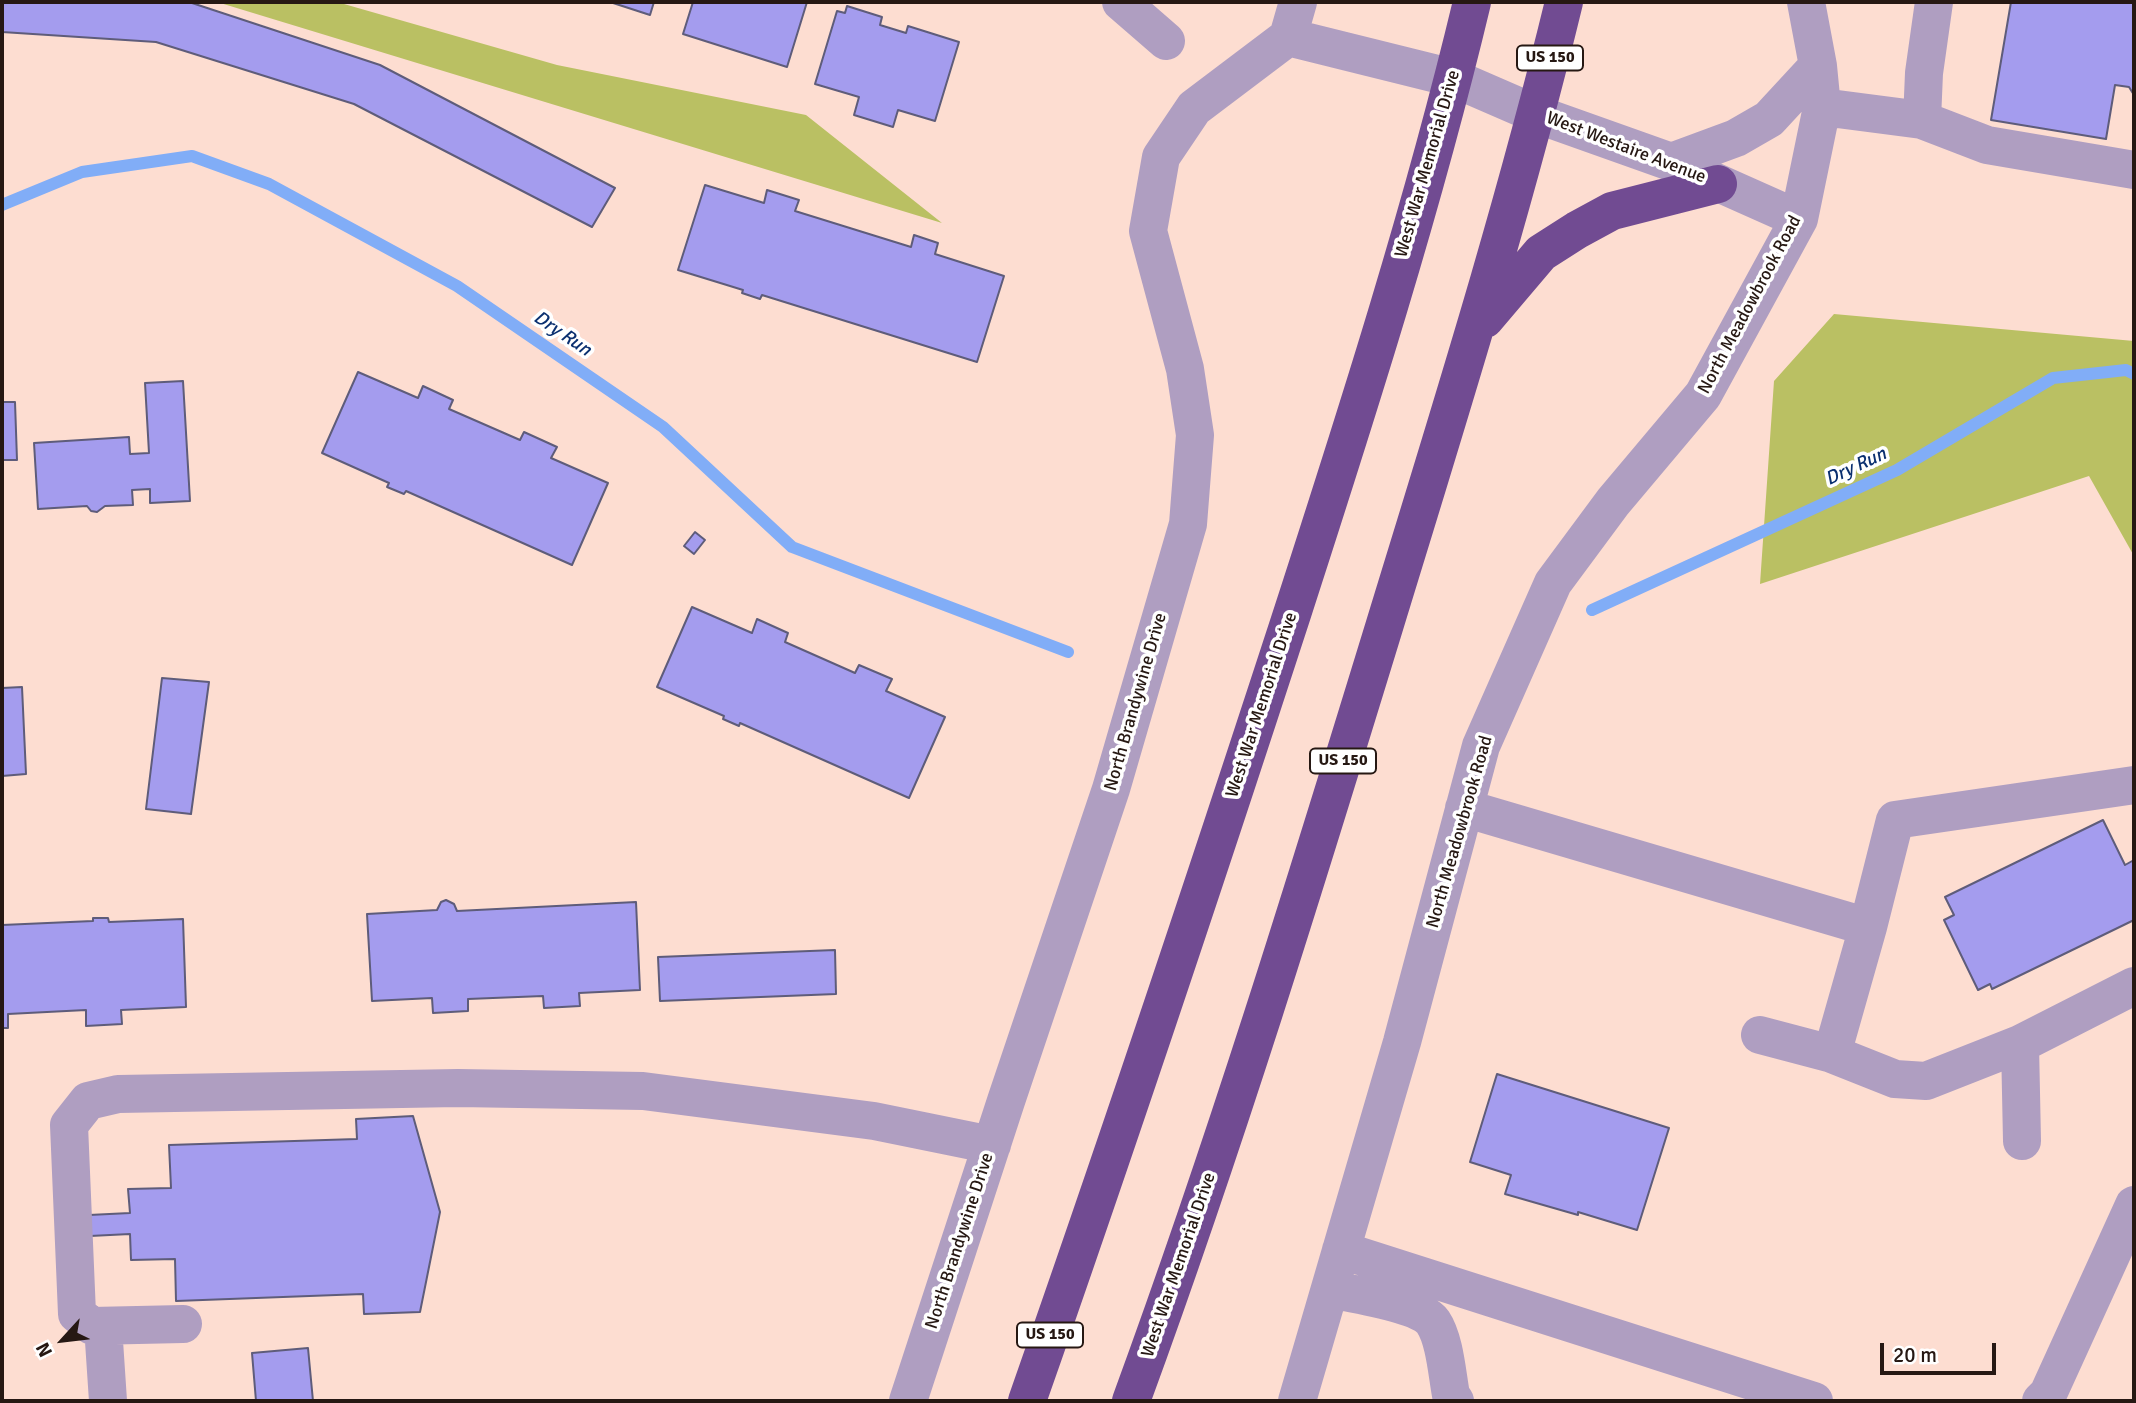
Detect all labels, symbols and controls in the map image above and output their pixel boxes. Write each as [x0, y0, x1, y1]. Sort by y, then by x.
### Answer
road number: US 150 [1517, 46, 1583, 71]
street label: West War Memorial Drive [1391, 68, 1465, 260]
street label: West Westaire Avenue [1543, 108, 1709, 188]
street label: North Meadowbrook Road [1694, 212, 1806, 398]
water label: Dry Run [529, 306, 595, 362]
water label: Dry Run [1822, 443, 1890, 491]
street label: West War Memorial Drive [1222, 610, 1302, 800]
street label: North Brandywine Drive [1100, 611, 1172, 793]
street label: North Meadowbrook Road [1422, 733, 1498, 931]
road number: US 150 [1310, 748, 1376, 774]
street label: North Brandywine Drive [921, 1150, 999, 1332]
street label: West War Memorial Drive [1137, 1170, 1221, 1360]
north arrow [28, 1305, 98, 1375]
road number: US 150 [1017, 1322, 1083, 1348]
scale bar [1884, 1330, 2000, 1374]
text: N [31, 1338, 58, 1361]
text: 20 m [1893, 1342, 1937, 1368]

